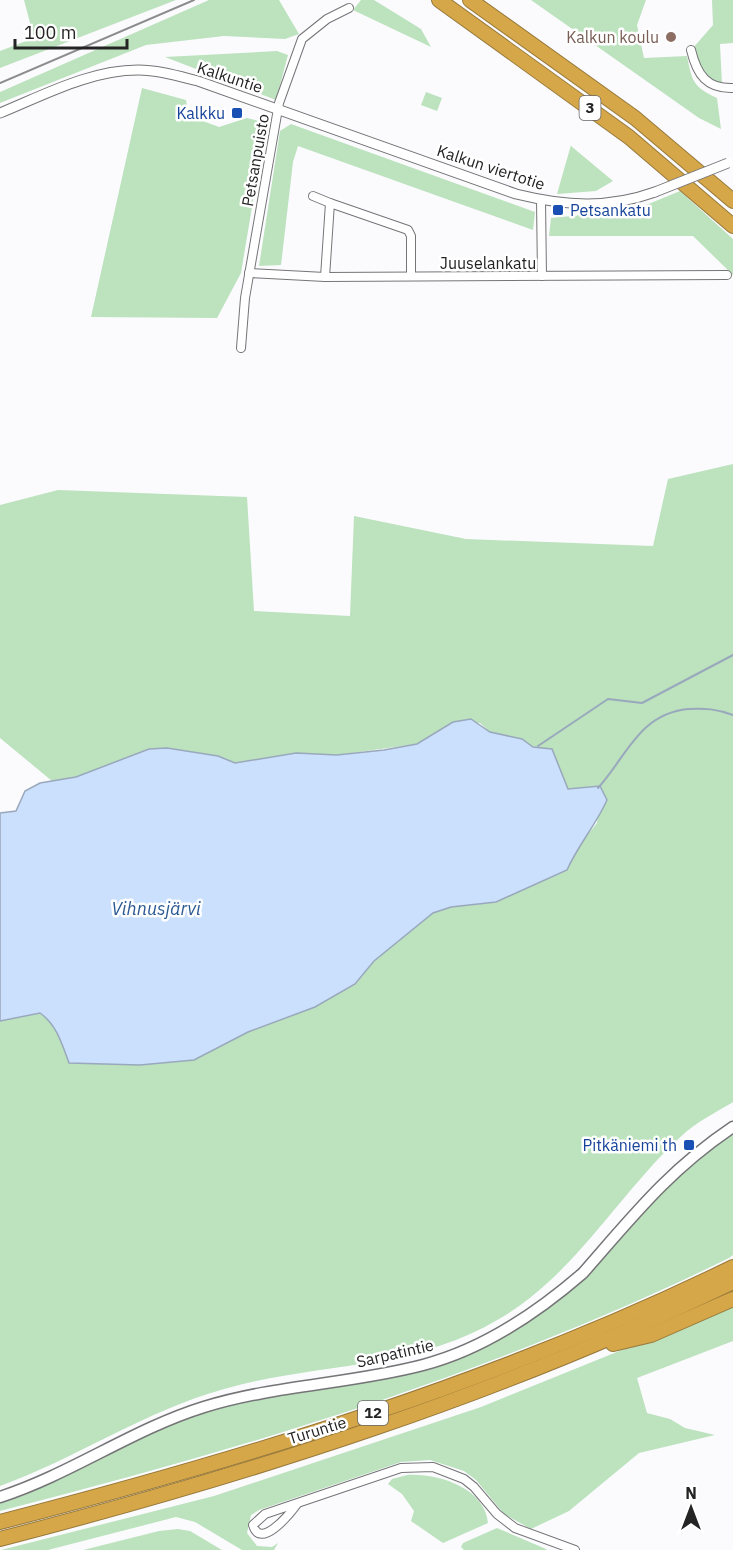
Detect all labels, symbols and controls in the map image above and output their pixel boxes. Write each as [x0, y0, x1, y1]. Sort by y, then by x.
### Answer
scale bar [15, 12, 128, 50]
text: 100 m [24, 21, 76, 44]
place label: Kalkun koulu [566, 27, 659, 47]
marker: Kalkun koulu [664, 30, 678, 44]
street label: Kalkuntie [195, 57, 265, 97]
road number: 3 [580, 96, 600, 120]
place label: Kalkku [176, 103, 225, 123]
marker: Kalkku [230, 106, 244, 120]
street label: Petsanpuisto [237, 112, 273, 208]
street label: Kalkun viertotie [434, 140, 548, 194]
place label: Petsankatu [570, 200, 651, 220]
marker: Petsankatu [551, 203, 565, 217]
street label: Juuselankatu [440, 253, 536, 273]
water label: Vihnusjärvi [111, 897, 201, 920]
place label: Pitkäniemi th [582, 1135, 677, 1155]
marker: Pitkäniemi th [682, 1138, 696, 1152]
street label: Sarpatintie [354, 1334, 436, 1372]
road number: 12 [358, 1401, 388, 1425]
street label: Turuntie [285, 1412, 349, 1448]
north arrow [661, 1478, 721, 1538]
text: N [685, 1483, 697, 1503]

